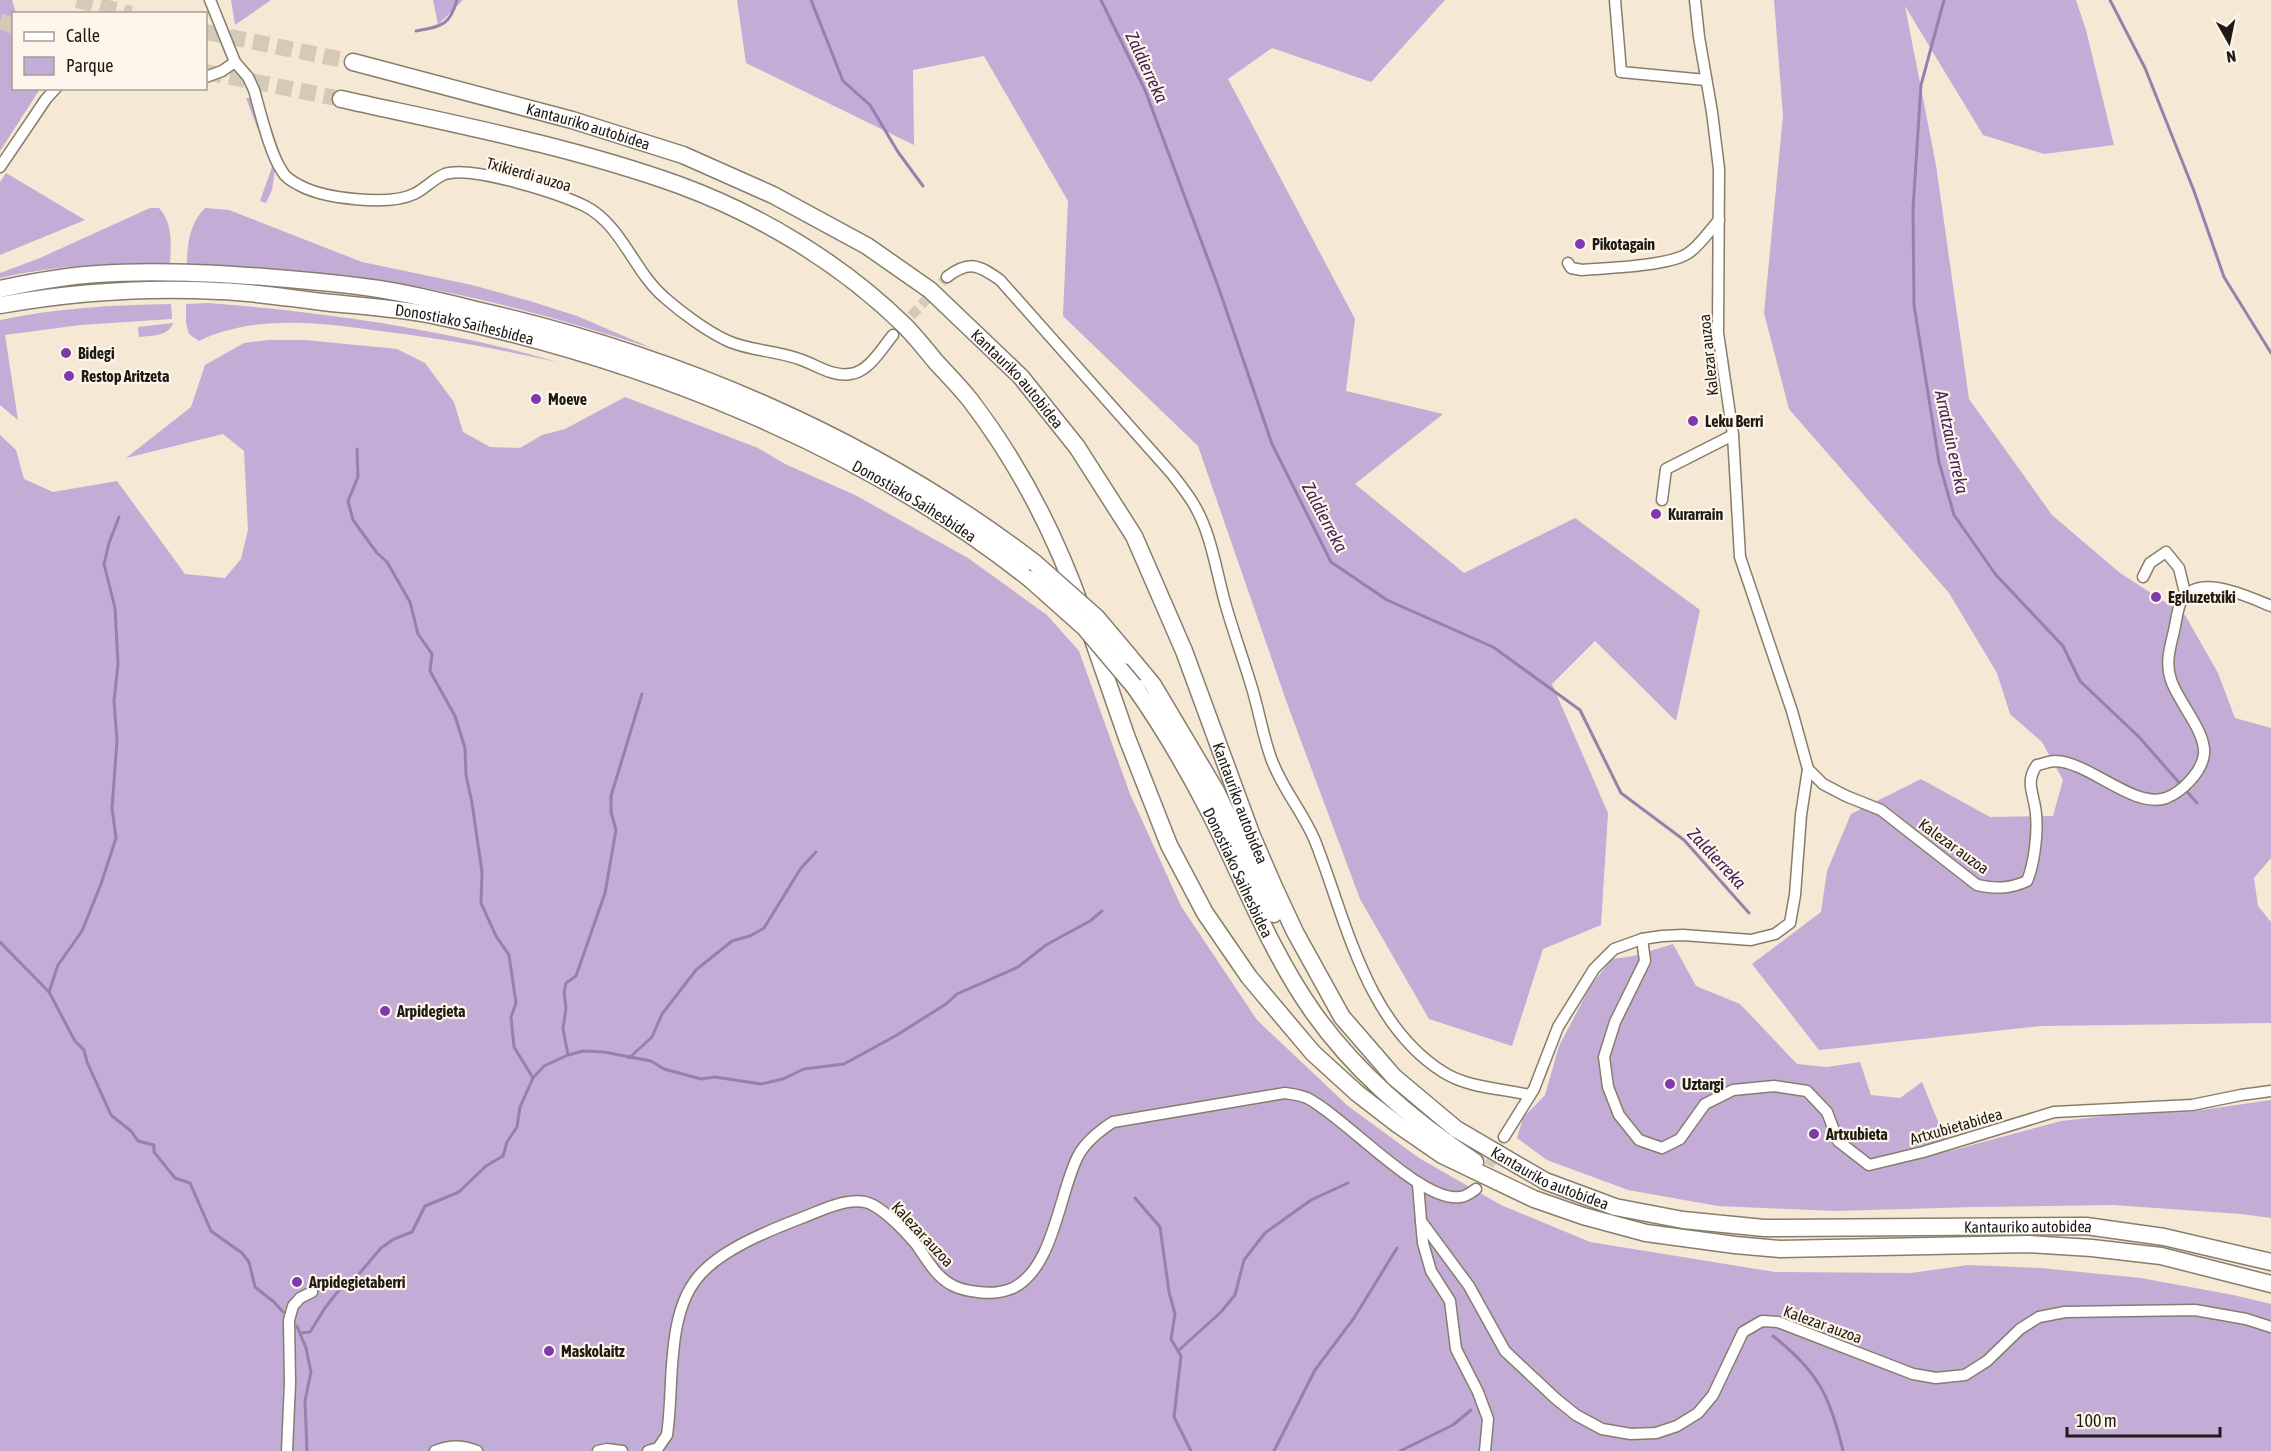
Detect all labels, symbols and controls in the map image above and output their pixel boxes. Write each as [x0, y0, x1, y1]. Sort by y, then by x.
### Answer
legend [12, 12, 207, 90]
north arrow [2199, 12, 2259, 72]
text: Calle [66, 25, 100, 46]
water label: Zaldierreka [1121, 28, 1173, 106]
text: N [2225, 47, 2237, 66]
text: Parque [66, 55, 114, 76]
street label: Kantauriko autobidea [525, 99, 652, 153]
street label: Txikierdi auzoa [484, 153, 574, 195]
place label: Pikotagain [1592, 235, 1655, 253]
marker: Pikotagain [1573, 237, 1587, 251]
street label: Donostiako Saihesbidea [394, 300, 536, 348]
street label: Kalezar auzoa [1695, 313, 1721, 397]
street label: Kantauriko autobidea [968, 325, 1067, 432]
place label: Bidegi [78, 344, 115, 362]
marker: Bidegi [59, 346, 73, 360]
place label: Restop Aritzeta [81, 367, 169, 385]
marker: Restop Aritzeta [62, 369, 76, 383]
water label: Arratzain erreka [1931, 388, 1973, 496]
place label: Moeve [548, 390, 587, 408]
marker: Moeve [529, 392, 543, 406]
place label: Leku Berri [1705, 412, 1764, 430]
marker: Leku Berri [1686, 414, 1700, 428]
street label: Donostiako Saihesbidea [849, 456, 980, 545]
water label: Zaldierreka [1298, 479, 1352, 556]
place label: Kurarrain [1668, 505, 1723, 523]
marker: Kurarrain [1649, 507, 1663, 521]
place label: Egiluzetxiki [2168, 588, 2236, 606]
marker: Egiluzetxiki [2149, 590, 2163, 604]
street label: Kantauriko autobidea [1209, 740, 1272, 866]
street label: Donostiako Saihesbidea [1200, 804, 1277, 941]
street label: Kalezar auzoa [1915, 815, 1993, 877]
water label: Zaldierreka [1683, 823, 1751, 893]
place label: Arpidegieta [396, 1002, 466, 1020]
marker: Arpidegieta [378, 1004, 392, 1018]
place label: Uztargi [1682, 1075, 1724, 1093]
marker: Uztargi [1663, 1077, 1677, 1091]
street label: Artxubietabidea [1908, 1104, 2004, 1148]
place label: Artxubieta [1825, 1125, 1888, 1143]
marker: Artxubieta [1807, 1127, 1821, 1141]
street label: Kantauriko autobidea [1488, 1143, 1611, 1213]
street label: Kalezar auzoa [888, 1198, 958, 1270]
street label: Kantauriko autobidea [1964, 1217, 2093, 1236]
place label: Arpidegietaberri [308, 1273, 406, 1291]
marker: Arpidegietaberri [290, 1275, 304, 1289]
street label: Kalezar auzoa [1781, 1301, 1865, 1347]
place label: Maskolaitz [561, 1342, 625, 1360]
marker: Maskolaitz [542, 1344, 556, 1358]
scale bar [2067, 1400, 2220, 1438]
text: 100 m [2076, 1410, 2117, 1431]

